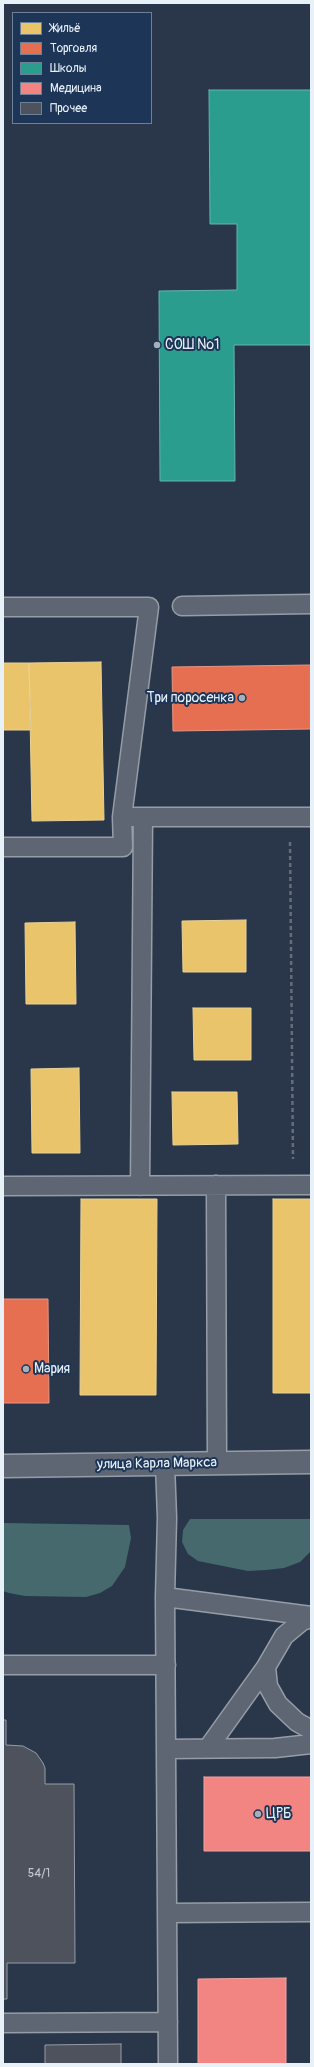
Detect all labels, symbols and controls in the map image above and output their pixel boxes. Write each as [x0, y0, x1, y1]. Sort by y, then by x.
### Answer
legend [12, 12, 152, 124]
text: Жильё [50, 21, 81, 36]
text: Торговля [50, 41, 97, 56]
text: Школы [50, 61, 86, 76]
text: Медицина [50, 81, 102, 96]
text: Прочее [50, 101, 87, 116]
place label: СОШ №1 [165, 337, 219, 353]
marker: СОШ №1 [152, 340, 162, 350]
place label: Три поросенка [147, 690, 234, 706]
marker: Три поросенка [237, 693, 247, 703]
place label: Мария [34, 1361, 70, 1377]
marker: Мария [21, 1364, 31, 1374]
street label: улица Карла Маркса [97, 1455, 217, 1473]
place label: ЦРБ [266, 1806, 291, 1822]
marker: ЦРБ [253, 1809, 263, 1819]
house number: 54/1 [28, 1867, 50, 1881]

